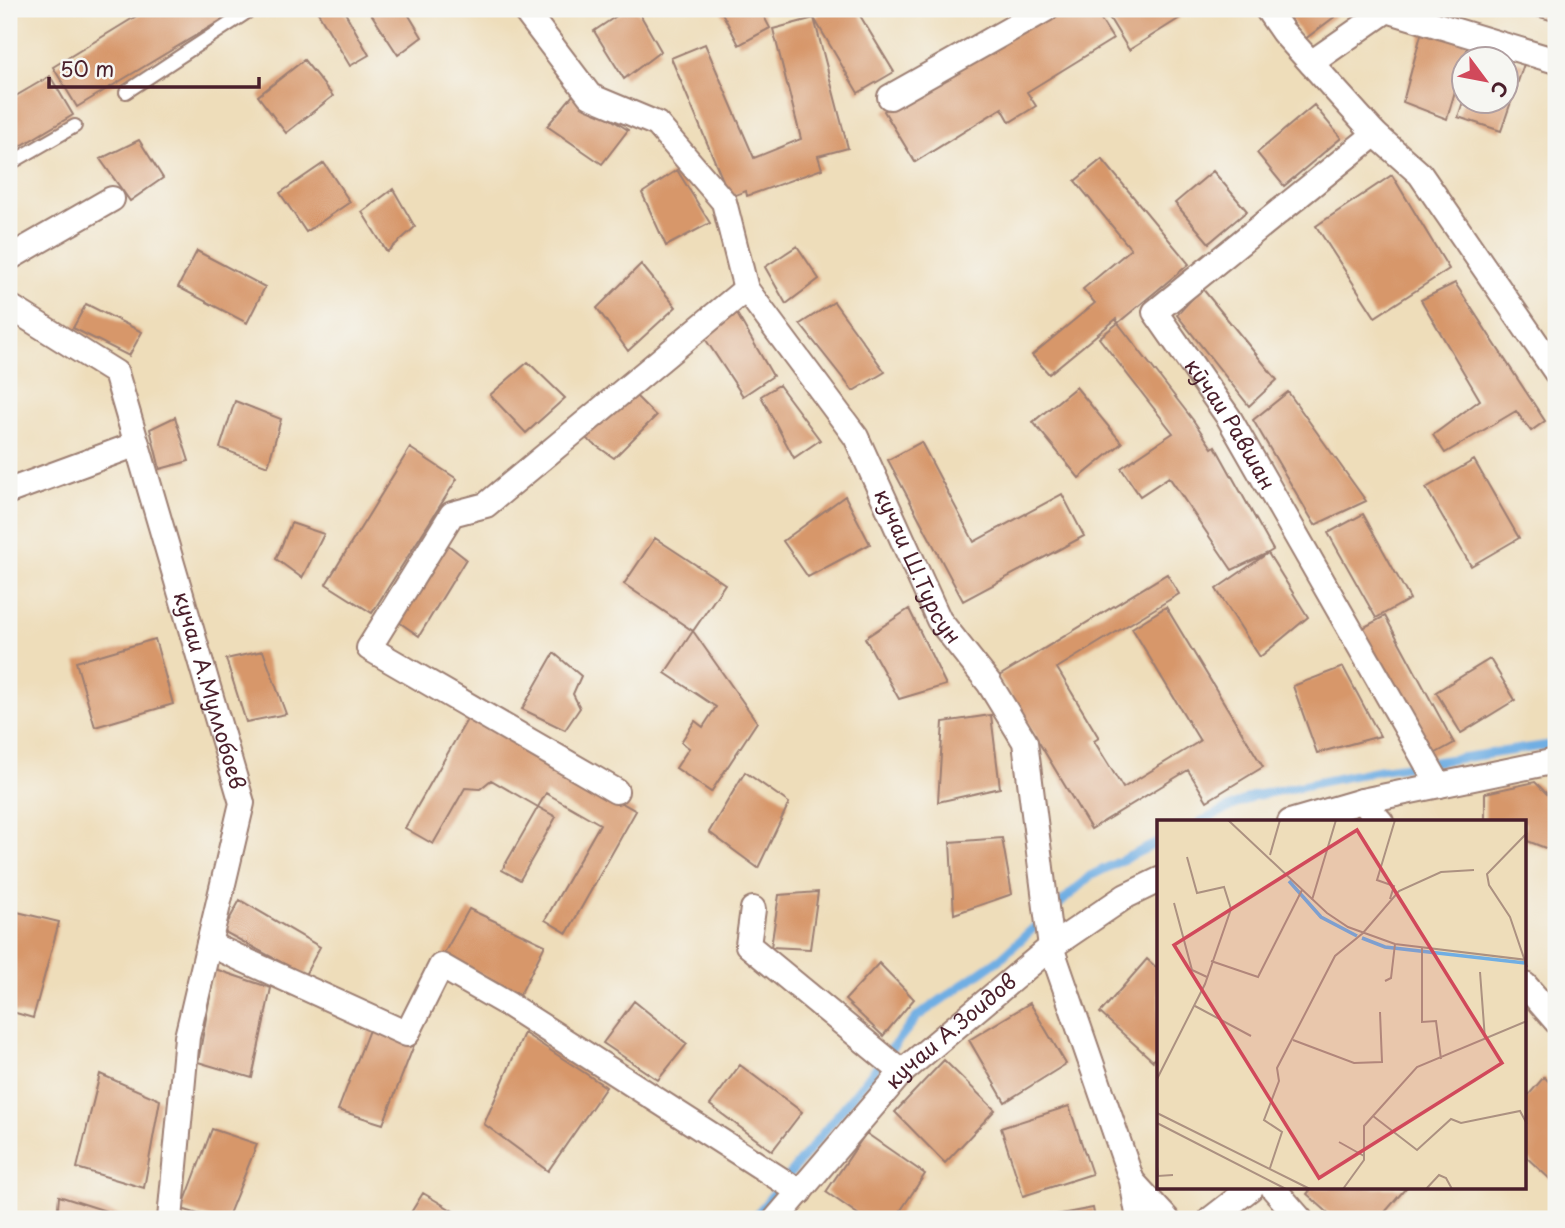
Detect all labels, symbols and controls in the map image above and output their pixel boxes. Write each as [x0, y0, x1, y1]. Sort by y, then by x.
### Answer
scale bar [49, 46, 259, 90]
north arrow [1450, 46, 1520, 116]
text: 50 m [60, 52, 114, 84]
text: С [1485, 76, 1516, 103]
street label: кӯчаи Равшан [1178, 351, 1285, 495]
street label: кучаи Ш.Турсун [867, 483, 970, 650]
street label: кучаи А.Муллобоев [167, 587, 255, 793]
inset map [1157, 820, 1526, 1190]
street label: кучаи А.Зоидов [876, 965, 1022, 1095]

